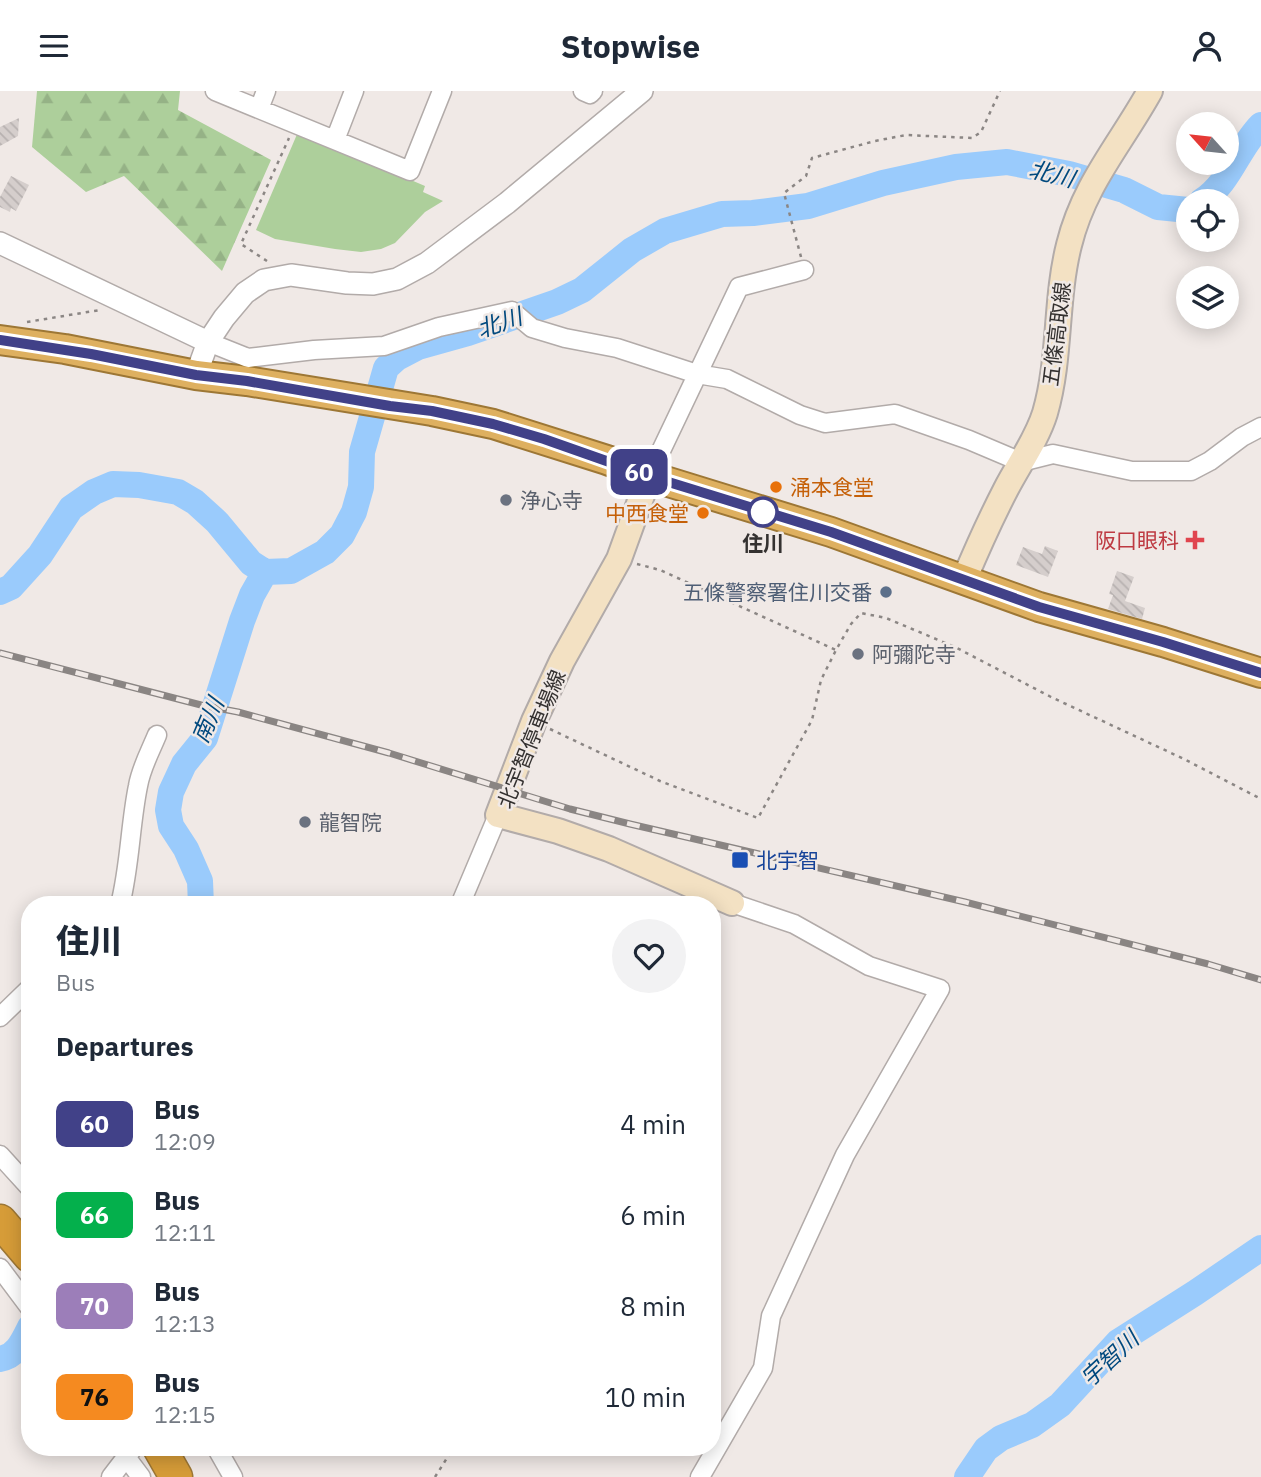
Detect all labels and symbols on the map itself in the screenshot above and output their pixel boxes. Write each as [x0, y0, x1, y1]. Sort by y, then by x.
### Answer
north arrow [1176, 112, 1239, 175]
water label: 北川 [1026, 153, 1081, 194]
street label: 五條高取線 [1036, 280, 1076, 388]
water label: 北川 [472, 299, 528, 344]
line badge: 60 [608, 449, 670, 495]
place label: 涌本食堂 [790, 473, 874, 501]
marker: 涌本食堂 [768, 479, 784, 495]
place label: 浄心寺 [520, 486, 583, 514]
marker: 浄心寺 [498, 492, 514, 508]
marker: 住川 [748, 497, 778, 527]
place label: 中西食堂 [605, 499, 689, 527]
marker: 中西食堂 [695, 505, 711, 521]
place label: 阪口眼科 [1095, 526, 1179, 554]
place label: 住川 [742, 529, 784, 557]
marker: 阪口眼科 [1185, 530, 1205, 550]
place label: 五條警察署住川交番 [683, 578, 872, 606]
marker: 五條警察署住川交番 [878, 584, 894, 600]
place label: 阿彌陀寺 [872, 640, 956, 668]
marker: 阿彌陀寺 [850, 646, 866, 662]
street label: 北宇智停車場線 [490, 666, 572, 812]
water label: 南川 [184, 690, 231, 747]
place label: 龍智院 [319, 808, 382, 836]
marker: 龍智院 [297, 814, 313, 830]
place label: 北宇智 [756, 846, 819, 874]
marker: 北宇智 [730, 850, 750, 870]
water label: 宇智川 [1074, 1321, 1147, 1392]

